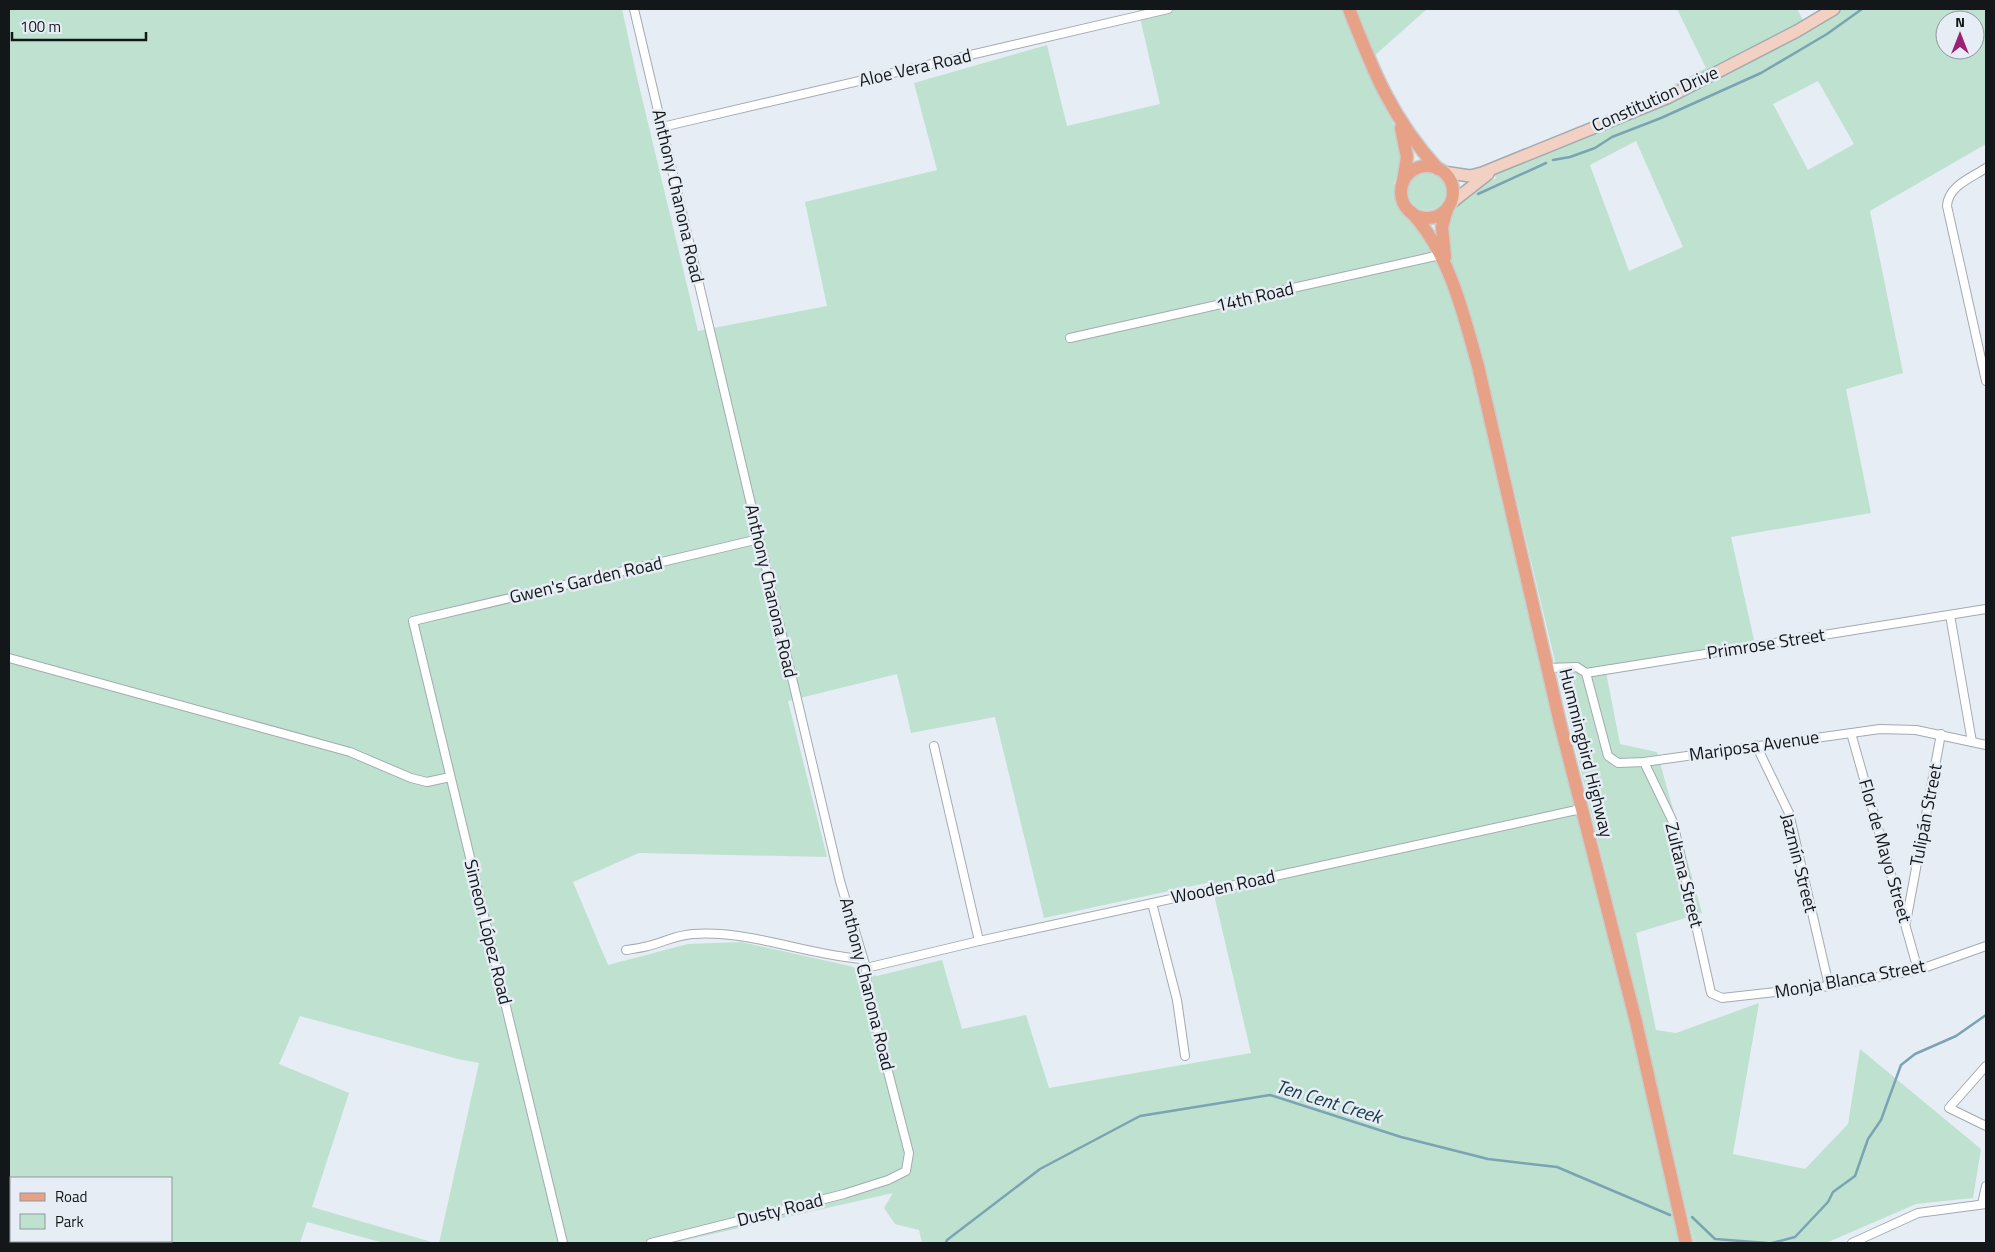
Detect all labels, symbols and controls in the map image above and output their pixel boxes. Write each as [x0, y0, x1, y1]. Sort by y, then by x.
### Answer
scale bar [12, 10, 146, 42]
north arrow [1935, 10, 1985, 60]
text: N [1955, 11, 1965, 32]
text: 100 m [20, 15, 61, 38]
street label: Aloe Vera Road [856, 41, 974, 94]
street label: Constitution Drive [1587, 59, 1722, 139]
street label: Anthony Chanona Road [645, 106, 712, 285]
street label: 14th Road [1213, 274, 1296, 319]
street label: Anthony Chanona Road [738, 501, 805, 680]
street label: Gwen's Garden Road [507, 549, 665, 610]
street label: Primrose Street [1705, 621, 1828, 666]
street label: Hummingbird Highway [1552, 665, 1621, 841]
street label: Mariposa Avenue [1687, 723, 1821, 768]
street label: Tulipán Street [1902, 761, 1949, 869]
street label: Flor de Mayo Street [1852, 776, 1919, 927]
street label: Jazmín Street [1774, 810, 1825, 916]
street label: Zultana Street [1658, 819, 1711, 931]
street label: Simeon López Road [457, 856, 520, 1007]
street label: Wooden Road [1168, 862, 1277, 911]
street label: Anthony Chanona Road [833, 895, 902, 1073]
street label: Monja Blanca Street [1773, 952, 1928, 1005]
water label: Ten Cent Creek [1273, 1071, 1388, 1131]
legend [10, 1177, 172, 1242]
text: Road [55, 1185, 87, 1208]
street label: Dusty Road [734, 1186, 826, 1233]
text: Park [55, 1210, 84, 1233]

